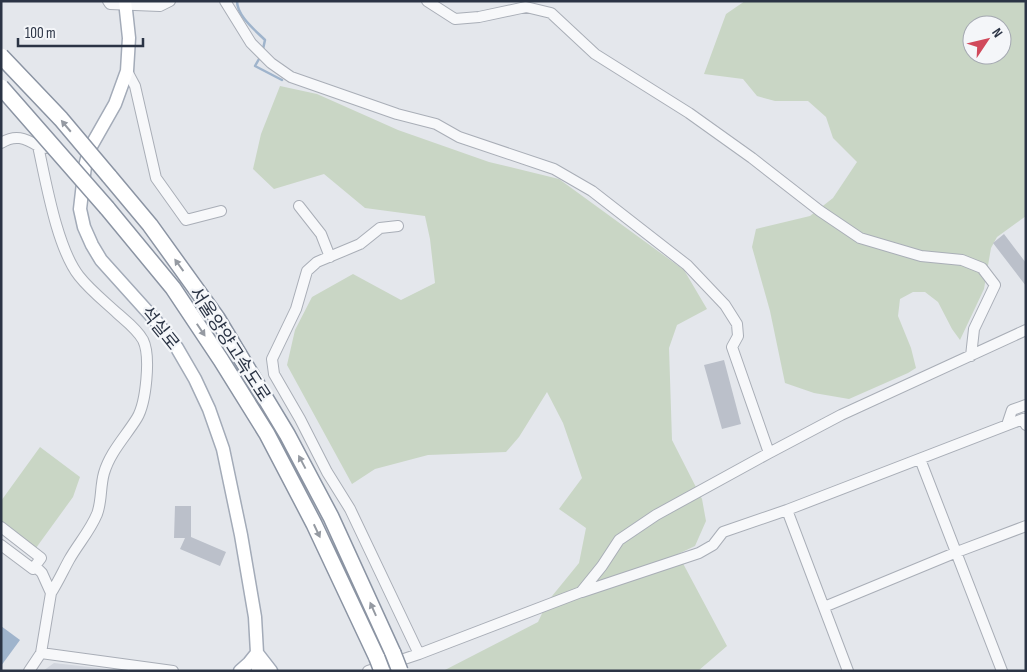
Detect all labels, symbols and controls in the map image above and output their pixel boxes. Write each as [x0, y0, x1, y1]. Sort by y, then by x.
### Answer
scale bar [18, 15, 142, 47]
north arrow [962, 15, 1012, 65]
text: 100 m [25, 24, 56, 43]
text: N [988, 25, 1006, 41]
one-way arrow [61, 119, 72, 132]
one-way arrow [174, 259, 184, 272]
street label: 서울양양고속도로 [185, 283, 274, 406]
street label: 석실로 [136, 302, 183, 354]
one-way arrow [196, 323, 206, 336]
one-way arrow [298, 455, 306, 470]
one-way arrow [313, 524, 321, 538]
one-way arrow [368, 602, 376, 616]

